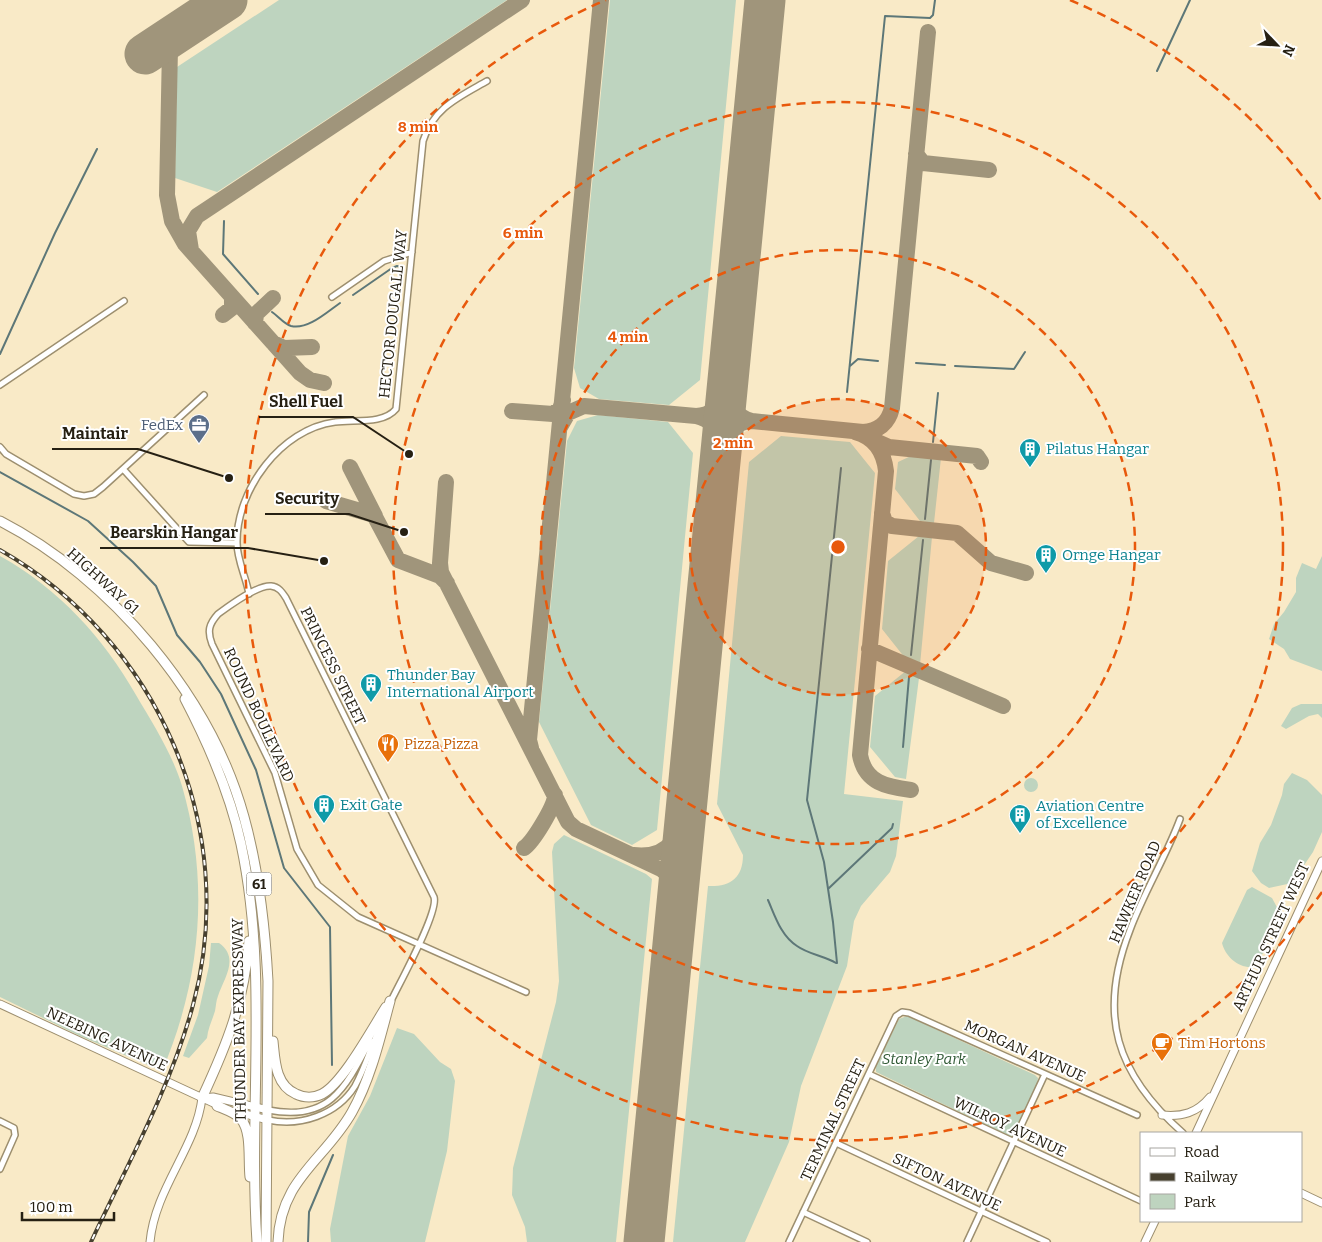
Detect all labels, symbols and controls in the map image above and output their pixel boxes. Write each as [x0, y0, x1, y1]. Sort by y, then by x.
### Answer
north arrow [1252, 20, 1302, 70]
text: N [1278, 42, 1298, 59]
text: 8 min [398, 118, 439, 136]
text: 6 min [503, 224, 543, 242]
street label: HECTOR DOUGALL WAY [375, 228, 411, 399]
text: 4 min [608, 328, 649, 346]
callout: Shell Fuel [259, 386, 353, 417]
text: Shell Fuel [269, 392, 343, 411]
office icon: FedEx [187, 413, 211, 444]
place label: FedEx [141, 416, 184, 434]
callout: Maintair [52, 418, 138, 449]
text: Maintair [62, 424, 128, 443]
text: 2 min [713, 434, 753, 452]
building icon: Pilatus Hangar [1018, 437, 1042, 468]
place label: Pilatus Hangar [1046, 440, 1149, 458]
callout: Security [265, 483, 349, 514]
text: Security [275, 489, 339, 508]
callout: Bearskin Hangar [100, 517, 248, 548]
text: Bearskin Hangar [110, 523, 238, 542]
centre of rings [829, 538, 847, 556]
building icon: Ornge Hangar [1034, 543, 1058, 574]
street label: HIGHWAY 61 [63, 544, 143, 618]
place label: Ornge Hangar [1062, 546, 1161, 564]
street label: PRINCESS STREET [297, 604, 370, 728]
street label: ROUND BOULEVARD [220, 645, 298, 785]
place label: Thunder Bay International Airport [387, 666, 534, 701]
building icon: Thunder Bay International Airport [359, 672, 383, 703]
restaurant icon: Pizza Pizza [376, 732, 400, 763]
place label: Pizza Pizza [404, 735, 479, 753]
building icon: Exit Gate [312, 793, 336, 824]
place label: Exit Gate [340, 796, 402, 814]
place label: Aviation Centre of Excellence [1036, 797, 1144, 832]
building icon: Aviation Centre of Excellence [1008, 803, 1032, 834]
street label: HAWKER ROAD [1105, 838, 1165, 946]
street label: ARTHUR STREET WEST [1229, 860, 1314, 1014]
road number: 61 [246, 872, 272, 896]
street label: THUNDER BAY EXPRESSWAY [228, 918, 250, 1122]
street label: NEEBING AVENUE [43, 1003, 171, 1075]
street label: MORGAN AVENUE [962, 1016, 1088, 1086]
cafe icon: Tim Hortons [1150, 1031, 1174, 1062]
place label: Tim Hortons [1178, 1034, 1266, 1052]
park label: Stanley Park [882, 1050, 967, 1068]
street label: TERMINAL STREET [797, 1056, 869, 1184]
street label: WILROY AVENUE [951, 1093, 1069, 1161]
legend [1140, 1132, 1302, 1222]
text: Road [1184, 1143, 1219, 1161]
street label: SIFTON AVENUE [890, 1149, 1004, 1215]
text: Railway [1184, 1168, 1238, 1186]
scale bar [22, 1190, 115, 1222]
text: Park [1184, 1193, 1216, 1211]
text: 100 m [30, 1198, 73, 1216]

